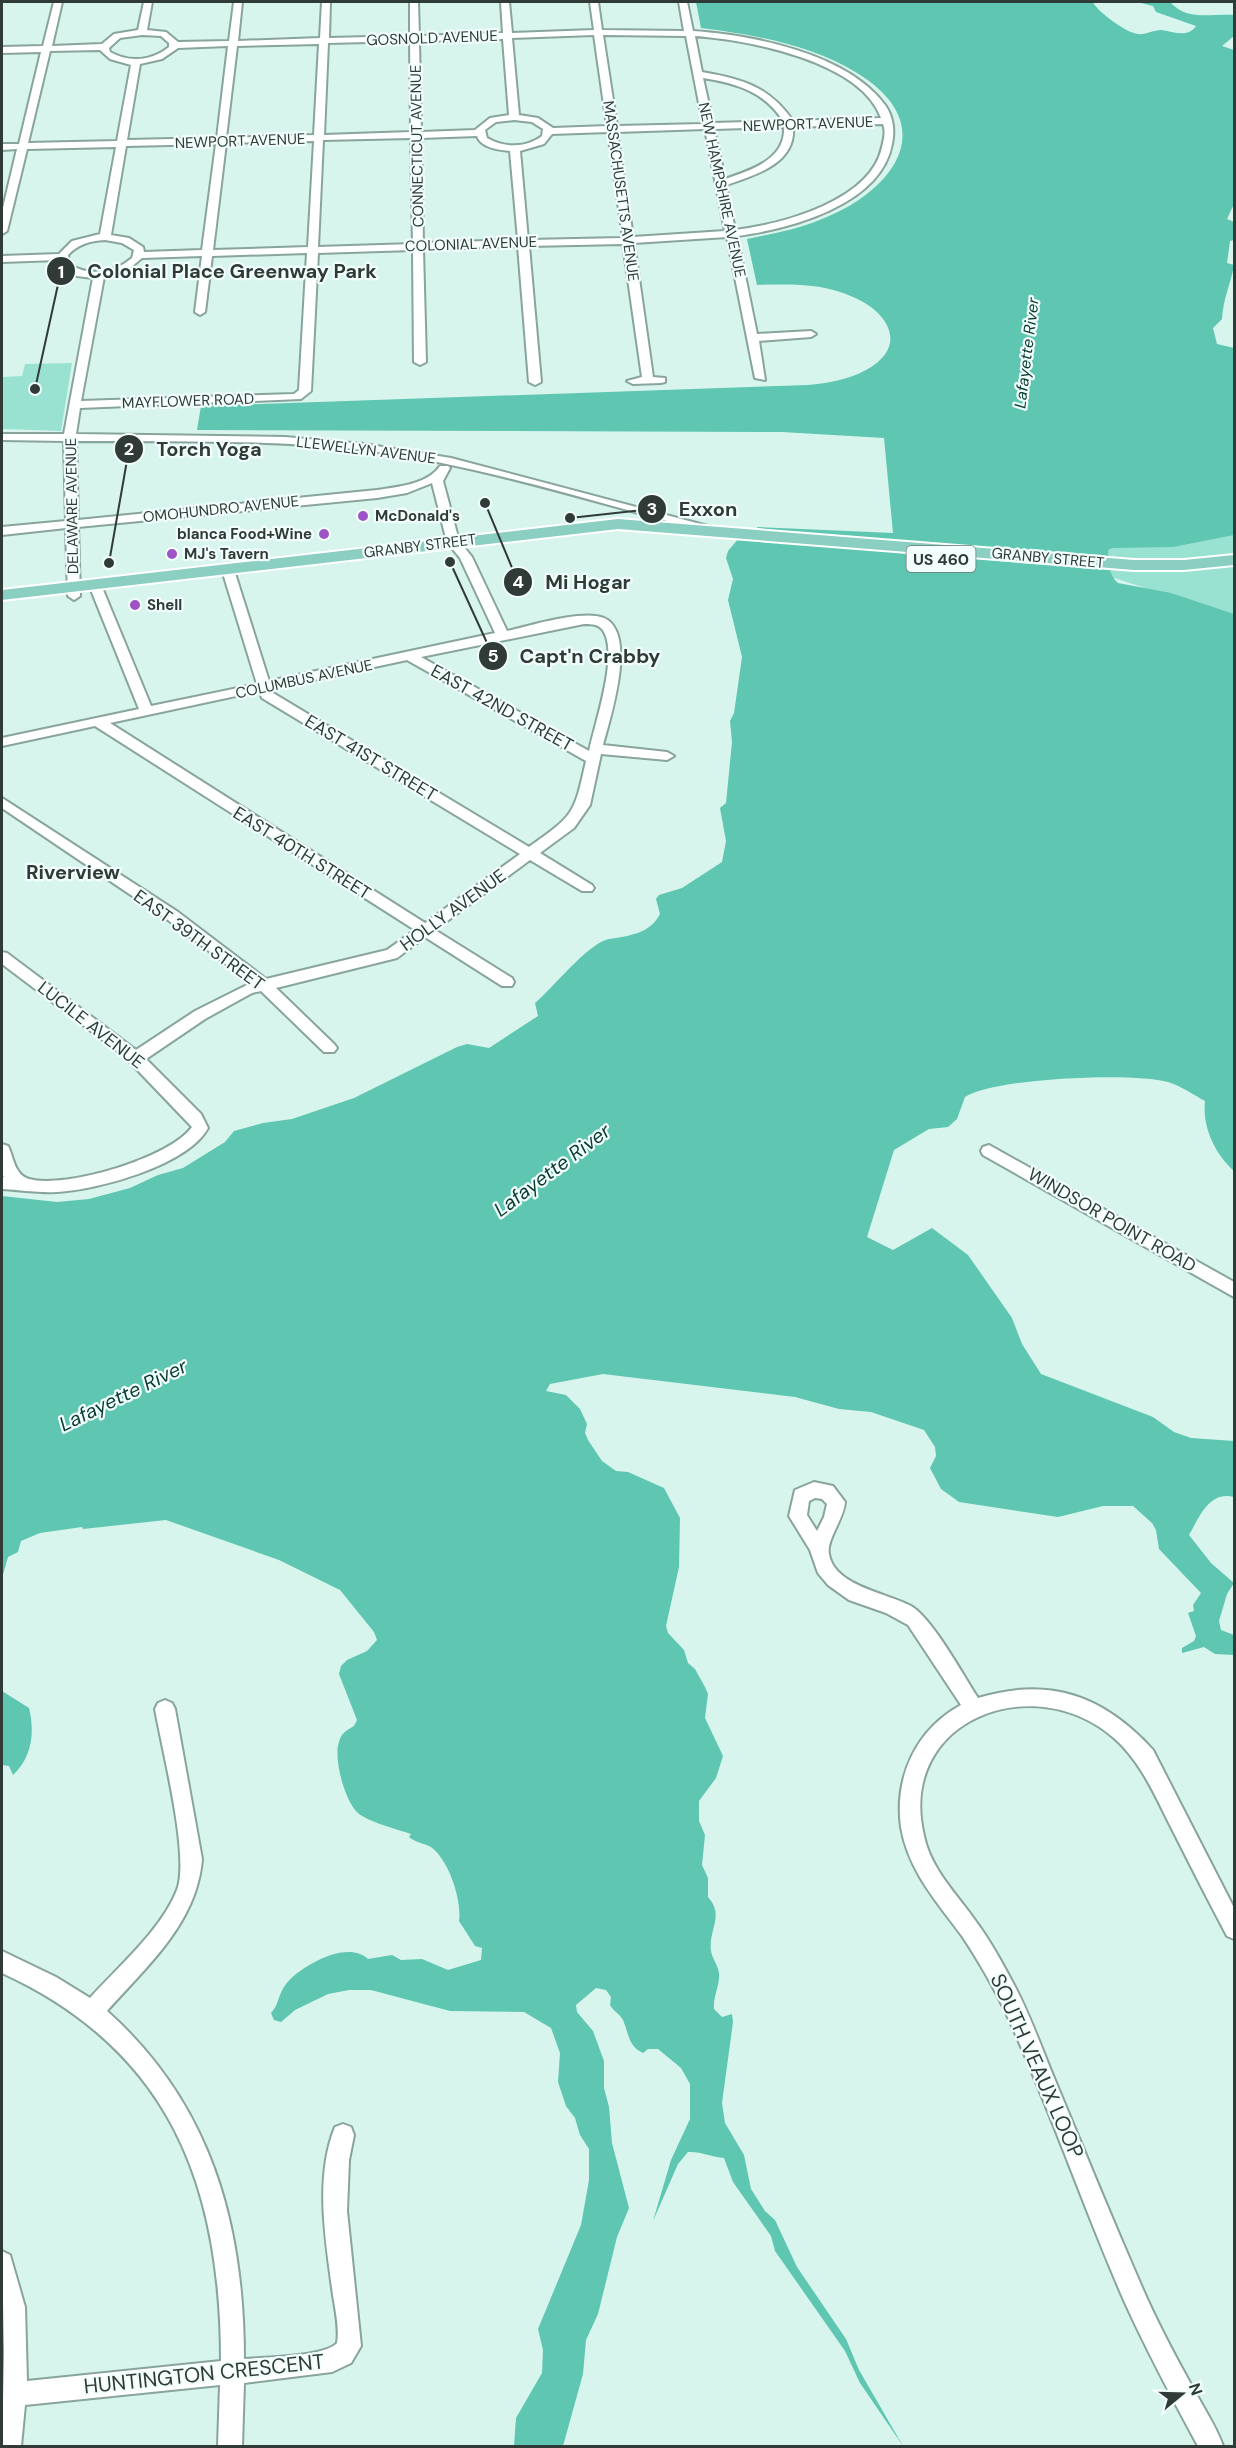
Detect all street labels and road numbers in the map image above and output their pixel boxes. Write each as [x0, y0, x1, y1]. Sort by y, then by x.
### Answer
street label: GOSNOLD AVENUE [366, 26, 498, 50]
street label: CONNECTICUT AVENUE [406, 65, 428, 227]
street label: MASSACHUSETTS AVENUE [598, 99, 644, 283]
street label: NEW HAMPSHIRE AVENUE [694, 101, 750, 279]
street label: NEWPORT AVENUE [742, 112, 874, 136]
street label: NEWPORT AVENUE [174, 129, 306, 153]
street label: COLONIAL AVENUE [405, 232, 537, 256]
street label: MAYFLOWER ROAD [122, 389, 254, 413]
street label: LLEWELLYN AVENUE [295, 432, 437, 468]
street label: DELAWARE AVENUE [61, 438, 83, 574]
street label: OMOHUNDRO AVENUE [142, 491, 300, 527]
street label: GRANBY STREET [363, 529, 477, 563]
street label: GRANBY STREET [991, 543, 1105, 573]
road number: US 460 [906, 546, 976, 572]
street label: COLUMBUS AVENUE [234, 655, 374, 703]
street label: EAST 42ND STREET [426, 659, 578, 757]
street label: EAST 41ST STREET [300, 709, 442, 807]
street label: EAST 40TH STREET [229, 801, 375, 905]
street label: HOLLY AVENUE [395, 863, 511, 957]
street label: EAST 39TH STREET [129, 884, 269, 996]
street label: LUCILE AVENUE [33, 976, 149, 1074]
street label: WINDSOR POINT ROAD [1024, 1162, 1200, 1278]
street label: SOUTH VEAUX LOOP [984, 1969, 1090, 2163]
street label: HUNTINGTON CRESCENT [82, 2347, 326, 2401]

